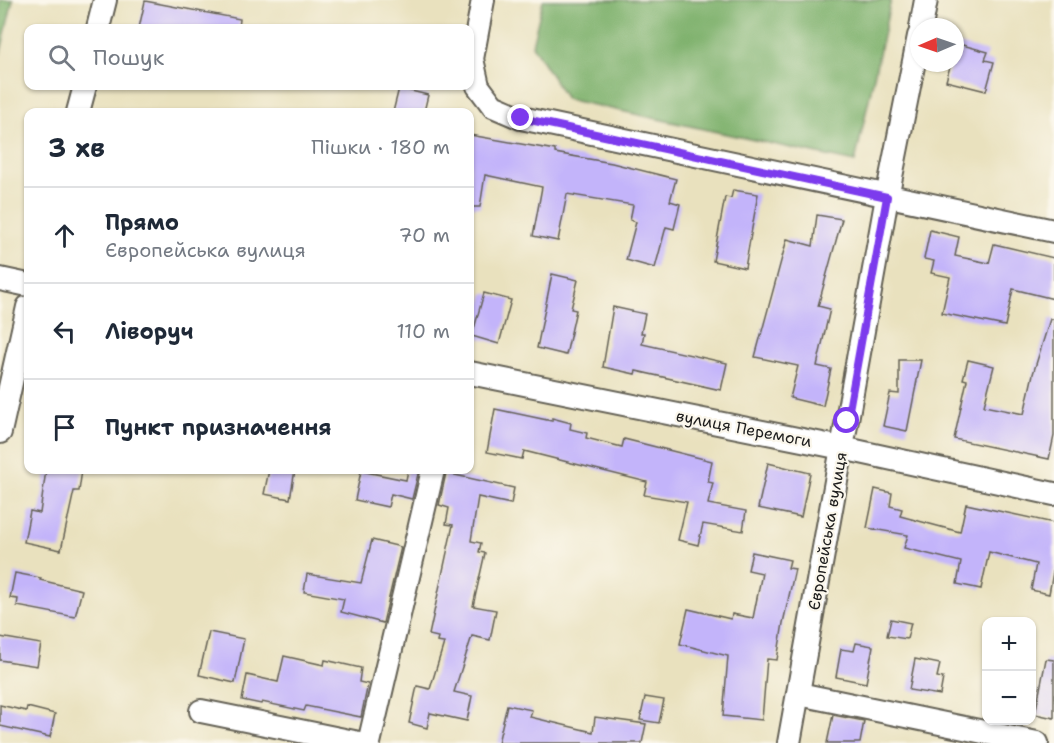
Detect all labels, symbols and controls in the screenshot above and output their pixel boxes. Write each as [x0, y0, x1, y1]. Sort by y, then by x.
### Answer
north arrow [910, 18, 964, 72]
search box [24, 24, 474, 90]
icon: search [45, 41, 78, 74]
text: Пошук [93, 43, 164, 72]
route end [507, 104, 533, 130]
text: 3 хв [48, 130, 105, 165]
text: Пішки · 180 m [311, 134, 450, 160]
text: Прямо [105, 208, 179, 237]
icon: ahead [48, 219, 81, 252]
text: 70 m [398, 222, 450, 248]
text: Європейська вулиця [105, 237, 306, 263]
icon: left [48, 315, 81, 348]
text: Ліворуч [105, 317, 193, 346]
text: 110 m [396, 318, 450, 344]
street label: вулиця Перемоги [674, 405, 814, 452]
route start [833, 407, 859, 433]
icon: arrive [48, 411, 81, 444]
text: Пункт призначення [105, 413, 332, 442]
street label: Європейська вулиця [803, 450, 852, 612]
map controls [982, 617, 1036, 725]
button: + [982, 617, 1036, 671]
button: − [982, 671, 1036, 725]

